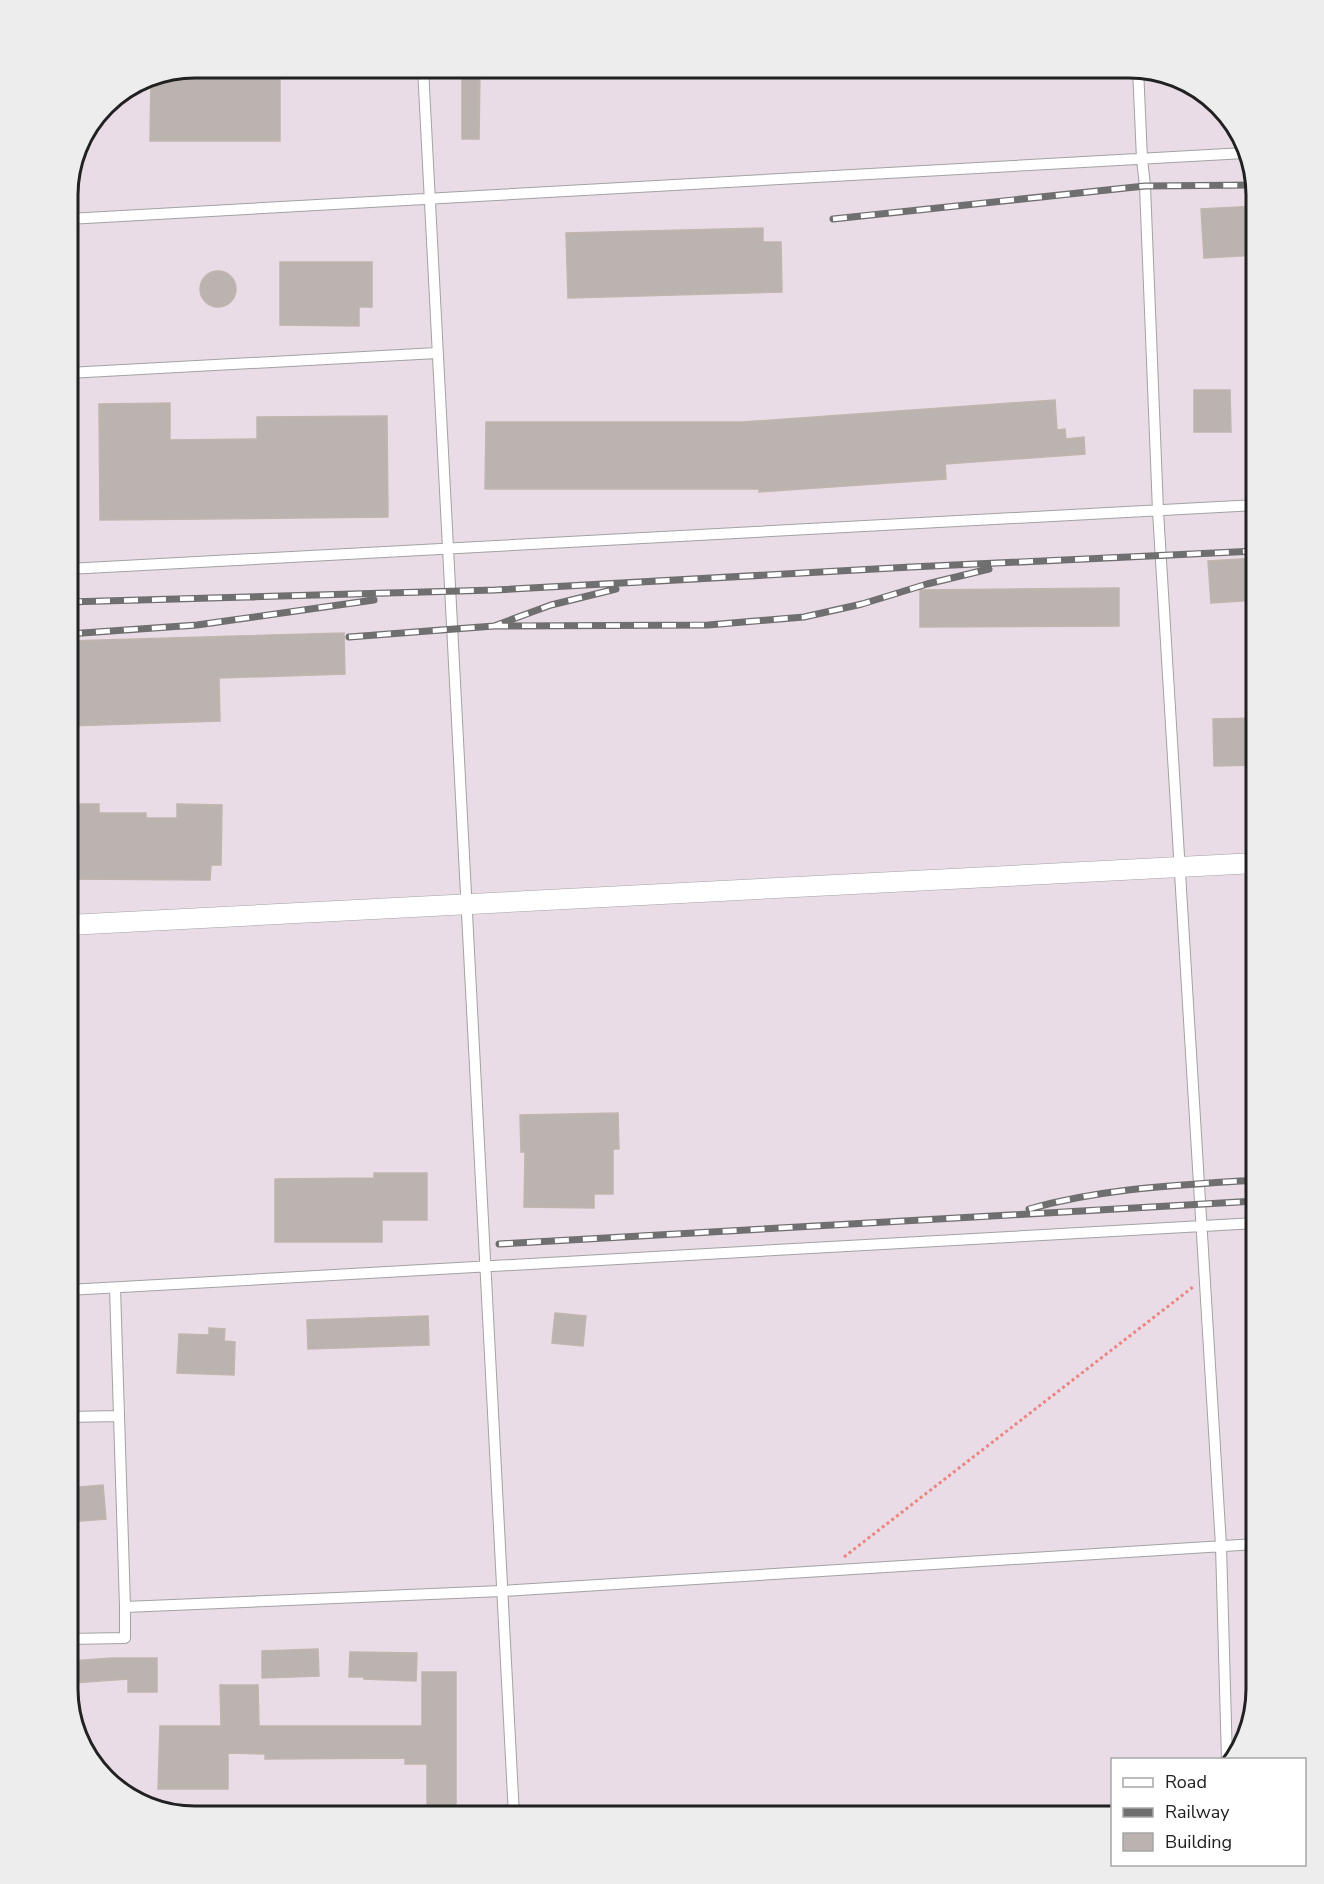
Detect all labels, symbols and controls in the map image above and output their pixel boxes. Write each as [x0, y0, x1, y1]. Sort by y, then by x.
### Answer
legend [1111, 1758, 1306, 1866]
text: Road [1165, 1770, 1207, 1794]
text: Railway [1165, 1800, 1230, 1824]
text: Building [1165, 1830, 1232, 1854]

